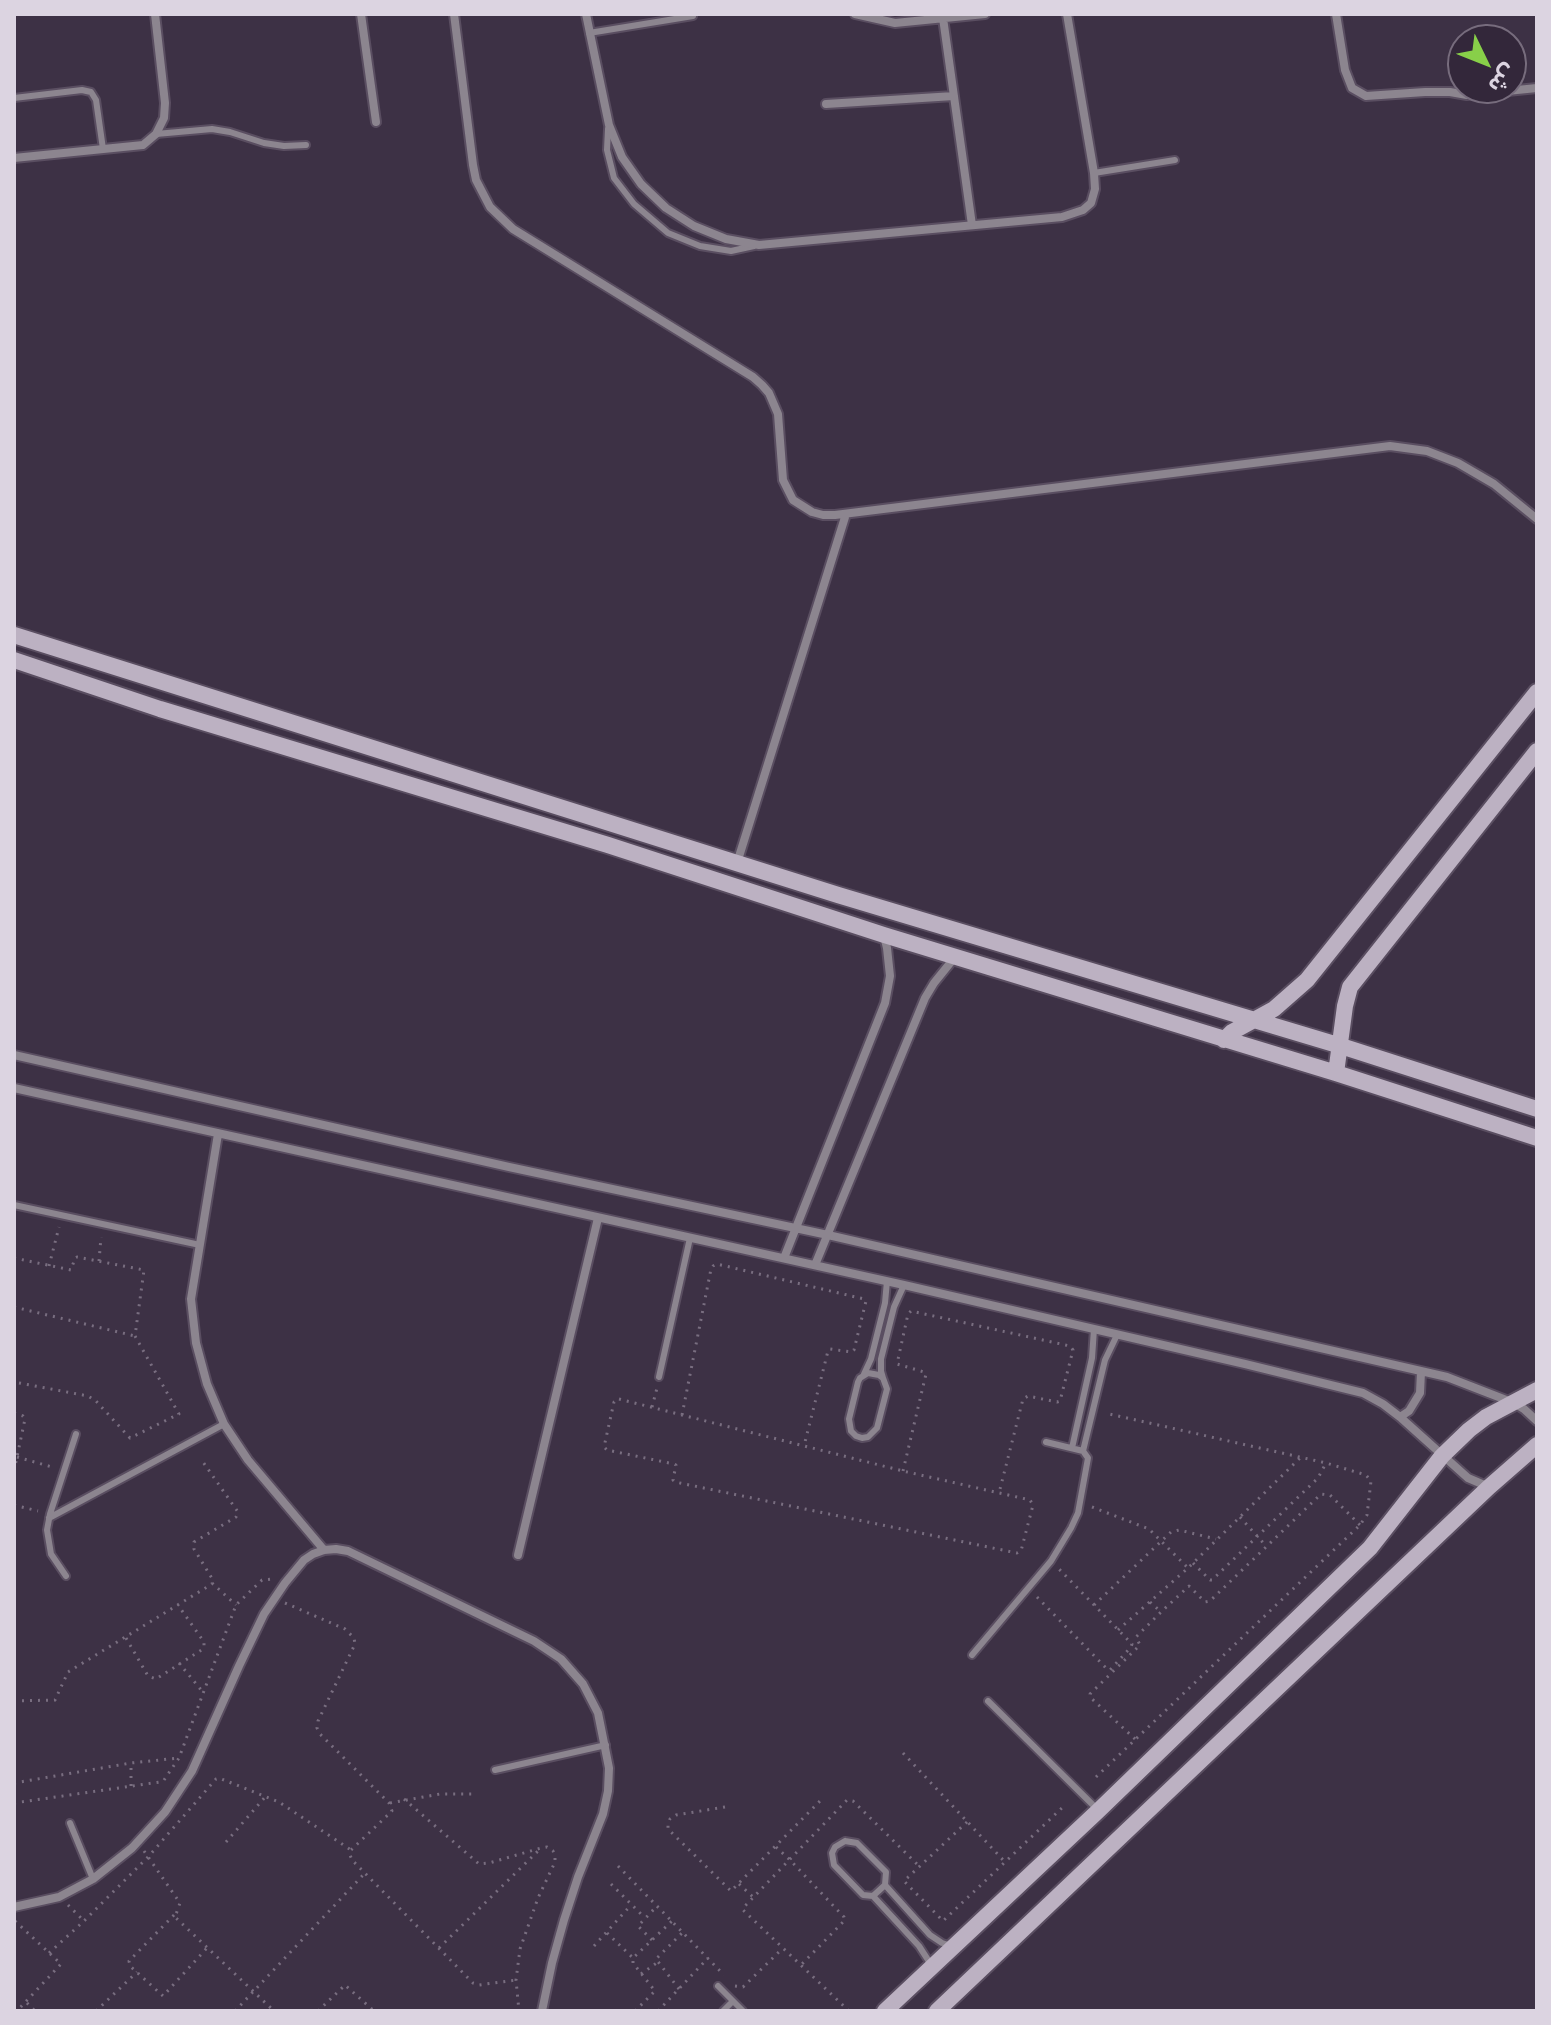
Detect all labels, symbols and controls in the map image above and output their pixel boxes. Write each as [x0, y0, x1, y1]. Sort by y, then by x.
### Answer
north arrow [1447, 24, 1527, 104]
text: ش [1483, 58, 1524, 100]

